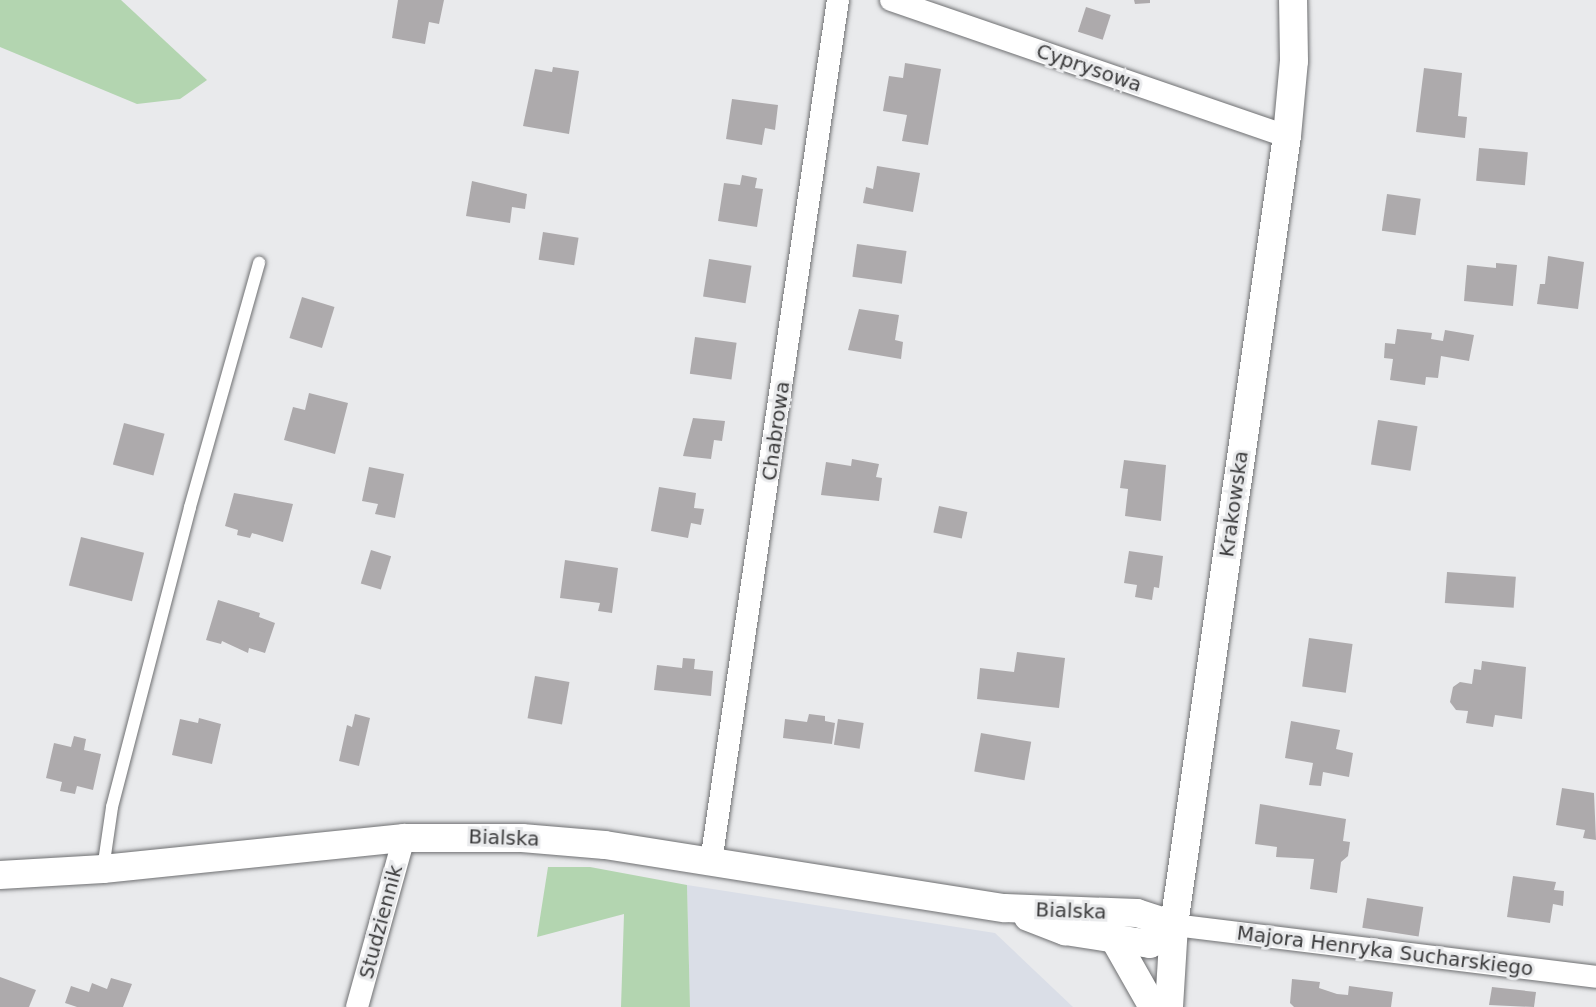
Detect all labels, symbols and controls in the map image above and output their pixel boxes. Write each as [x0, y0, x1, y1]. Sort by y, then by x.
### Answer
street label: Cyprysowa [1033, 39, 1145, 97]
street label: Chabrowa [757, 380, 795, 482]
street label: Krakowska [1215, 449, 1253, 559]
street label: Bialska [468, 825, 540, 851]
street label: Studziennik [354, 863, 408, 981]
street label: Bialska [1035, 898, 1107, 924]
street label: Majora Henryka Sucharskiego [1235, 921, 1535, 981]

